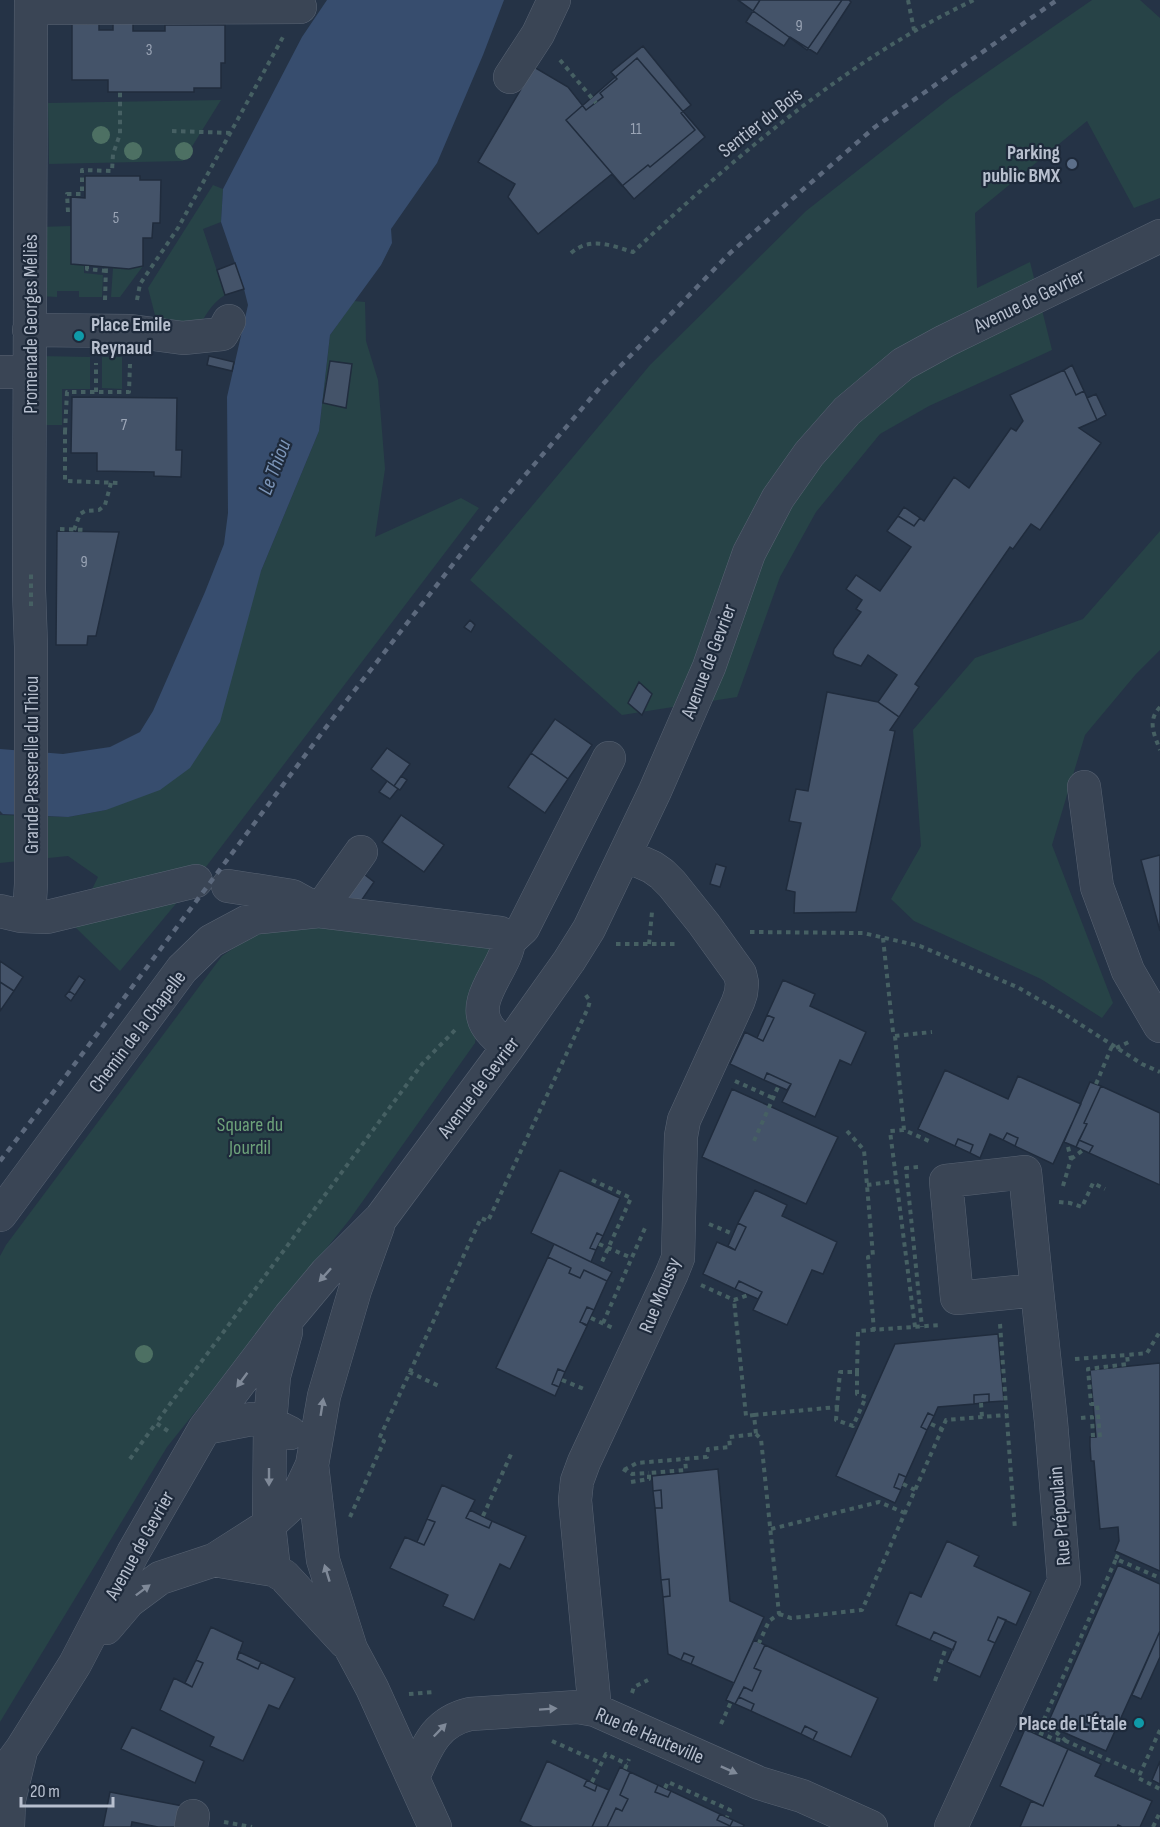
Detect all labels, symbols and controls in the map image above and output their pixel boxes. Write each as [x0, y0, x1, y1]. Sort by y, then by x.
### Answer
house number: 9 [795, 17, 803, 36]
house number: 3 [146, 41, 152, 60]
street label: Sentier du Bois [714, 83, 807, 163]
house number: 11 [630, 120, 642, 139]
place label: Parking public BMX [983, 141, 1061, 188]
marker: Parking public BMX [1065, 157, 1079, 171]
house number: 5 [113, 209, 119, 228]
street label: Promenade Georges Méliès [19, 234, 43, 414]
street label: Avenue de Gevrier [969, 264, 1089, 339]
place label: Place Emile Reynaud [91, 313, 171, 360]
marker: Place Emile Reynaud [72, 329, 86, 343]
house number: 7 [121, 416, 128, 435]
water label: Le Thiou [253, 436, 296, 498]
house number: 9 [80, 553, 88, 572]
street label: Avenue de Gevrier [676, 601, 742, 723]
street label: Grande Passerelle du Thiou [20, 676, 44, 854]
street label: Chemin de la Chapelle [84, 966, 191, 1097]
street label: Avenue de Gevrier [432, 1032, 525, 1144]
park label: Square du Jourdil [217, 1113, 283, 1160]
street label: Rue Moussy [634, 1254, 686, 1337]
one-way arrow [319, 1267, 332, 1282]
one-way arrow [236, 1371, 248, 1387]
one-way arrow [317, 1398, 326, 1417]
street label: Rue Prépoulain [1044, 1465, 1076, 1566]
one-way arrow [264, 1468, 274, 1487]
street label: Avenue de Gevrier [100, 1487, 180, 1605]
one-way arrow [322, 1564, 331, 1582]
one-way arrow [136, 1585, 151, 1597]
street label: Rue de Hauteville [592, 1702, 707, 1770]
one-way arrow [538, 1704, 557, 1713]
place label: Place de L'Étale [1018, 1712, 1127, 1736]
marker: Place de L'Étale [1132, 1716, 1146, 1730]
one-way arrow [433, 1723, 447, 1738]
one-way arrow [721, 1765, 739, 1775]
scale bar [21, 1770, 112, 1808]
text: 20 m [30, 1781, 60, 1802]

